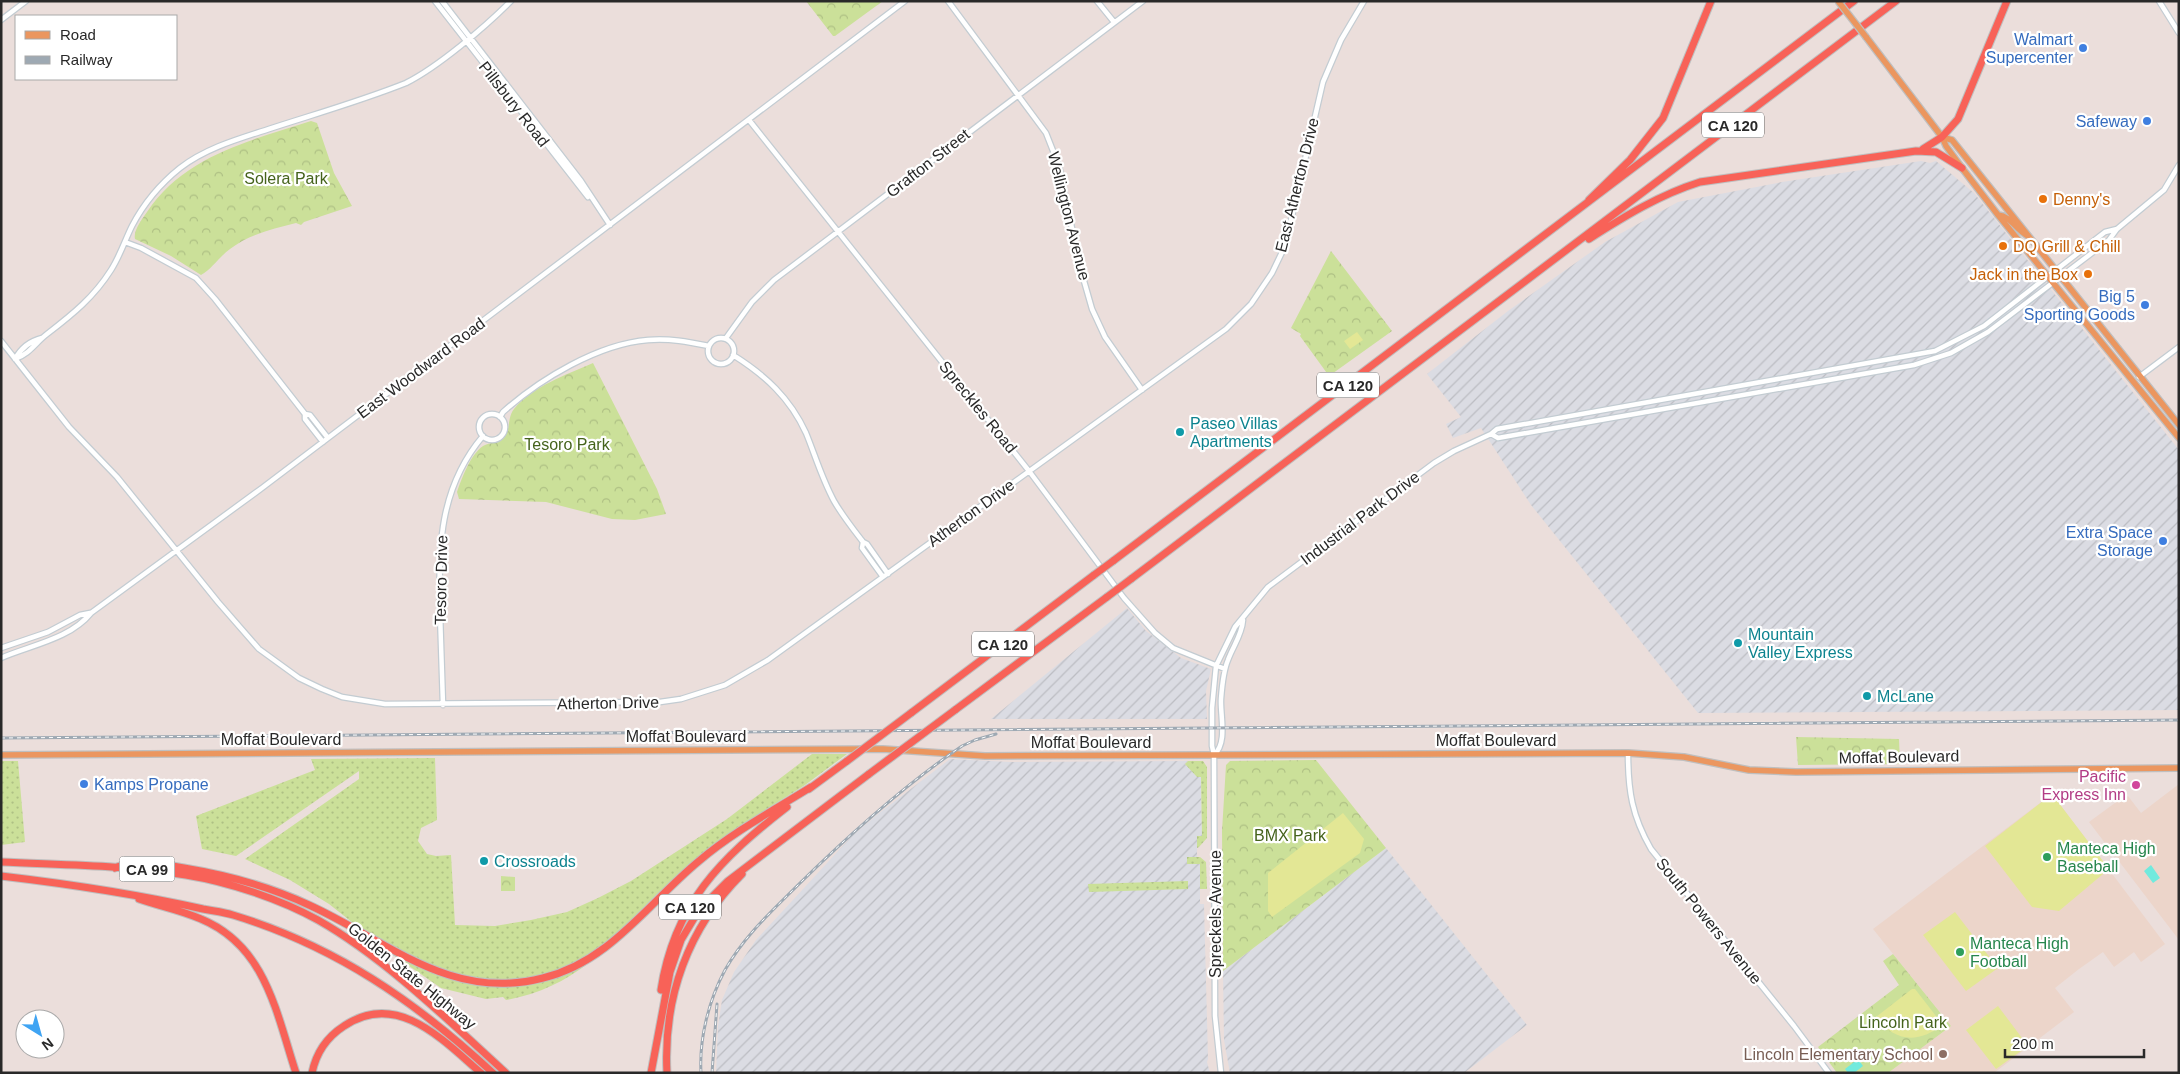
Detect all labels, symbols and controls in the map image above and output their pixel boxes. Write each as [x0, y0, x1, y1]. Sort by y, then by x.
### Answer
legend [15, 15, 178, 80]
text: Road [60, 26, 96, 43]
place label: Walmart Supercenter [1986, 31, 2074, 66]
marker: Walmart Supercenter [2077, 42, 2089, 54]
text: Railway [60, 51, 113, 68]
street label: Pillsbury Road [476, 58, 552, 150]
road number: CA 120 [1702, 112, 1764, 138]
place label: Safeway [2076, 113, 2137, 130]
marker: Safeway [2141, 115, 2153, 127]
street label: East Atherton Drive [1272, 116, 1322, 254]
street label: Grafton Street [883, 125, 973, 201]
street label: Wellington Avenue [1045, 150, 1093, 282]
park label: Solera Park [244, 170, 329, 187]
place label: Denny's [2053, 191, 2110, 208]
marker: Denny's [2037, 193, 2049, 205]
place label: DQ Grill & Chill [2013, 238, 2121, 255]
marker: DQ Grill & Chill [1997, 240, 2009, 252]
place label: Jack in the Box [1970, 266, 2078, 283]
marker: Jack in the Box [2082, 268, 2094, 280]
place label: Big 5 Sporting Goods [2024, 288, 2135, 323]
marker: Big 5 Sporting Goods [2139, 299, 2151, 311]
street label: East Woodward Road [354, 314, 488, 422]
street label: Spreckles Road [936, 358, 1020, 456]
road number: CA 120 [1317, 372, 1379, 398]
place label: Paseo Villas Apartments [1190, 415, 1278, 450]
marker: Paseo Villas Apartments [1174, 426, 1186, 438]
park label: Tesoro Park [524, 436, 611, 453]
street label: Industrial Park Drive [1297, 468, 1423, 568]
street label: Atherton Drive [925, 476, 1017, 550]
place label: Extra Space Storage [2066, 524, 2153, 559]
street label: Tesoro Drive [432, 535, 450, 625]
marker: Extra Space Storage [2157, 535, 2169, 547]
place label: Mountain Valley Express [1748, 626, 1853, 661]
road number: CA 120 [972, 632, 1034, 656]
marker: Mountain Valley Express [1732, 637, 1744, 649]
place label: McLane [1877, 688, 1934, 705]
marker: McLane [1861, 690, 1873, 702]
street label: Atherton Drive [557, 694, 659, 712]
street label: Moffat Boulevard [626, 728, 746, 745]
street label: Moffat Boulevard [221, 731, 341, 748]
street label: Moffat Boulevard [1436, 732, 1556, 749]
street label: Moffat Boulevard [1031, 734, 1151, 751]
street label: Moffat Boulevard [1839, 747, 1959, 767]
place label: Pacific Express Inn [2042, 768, 2126, 803]
place label: Kamps Propane [94, 776, 209, 793]
marker: Kamps Propane [78, 778, 90, 790]
marker: Pacific Express Inn [2130, 779, 2142, 791]
park label: BMX Park [1254, 827, 1327, 844]
place label: Manteca High Baseball [2057, 840, 2156, 875]
street label: Spreckels Avenue [1207, 850, 1224, 978]
marker: Manteca High Baseball [2041, 851, 2053, 863]
place label: Crossroads [494, 853, 576, 870]
marker: Crossroads [478, 855, 490, 867]
street label: South Powers Avenue [1653, 855, 1765, 987]
road number: CA 99 [120, 856, 174, 882]
road number: CA 120 [659, 894, 721, 920]
street label: Golden State Highway [345, 919, 479, 1033]
place label: Manteca High Football [1970, 935, 2069, 970]
marker: Manteca High Football [1954, 946, 1966, 958]
north arrow [15, 1009, 65, 1059]
park label: Lincoln Park [1859, 1014, 1948, 1031]
scale bar [2005, 1026, 2144, 1058]
text: N [39, 1035, 57, 1054]
text: 200 m [2012, 1035, 2054, 1052]
place label: Lincoln Elementary School [1744, 1046, 1933, 1063]
marker: Lincoln Elementary School [1937, 1048, 1949, 1060]

